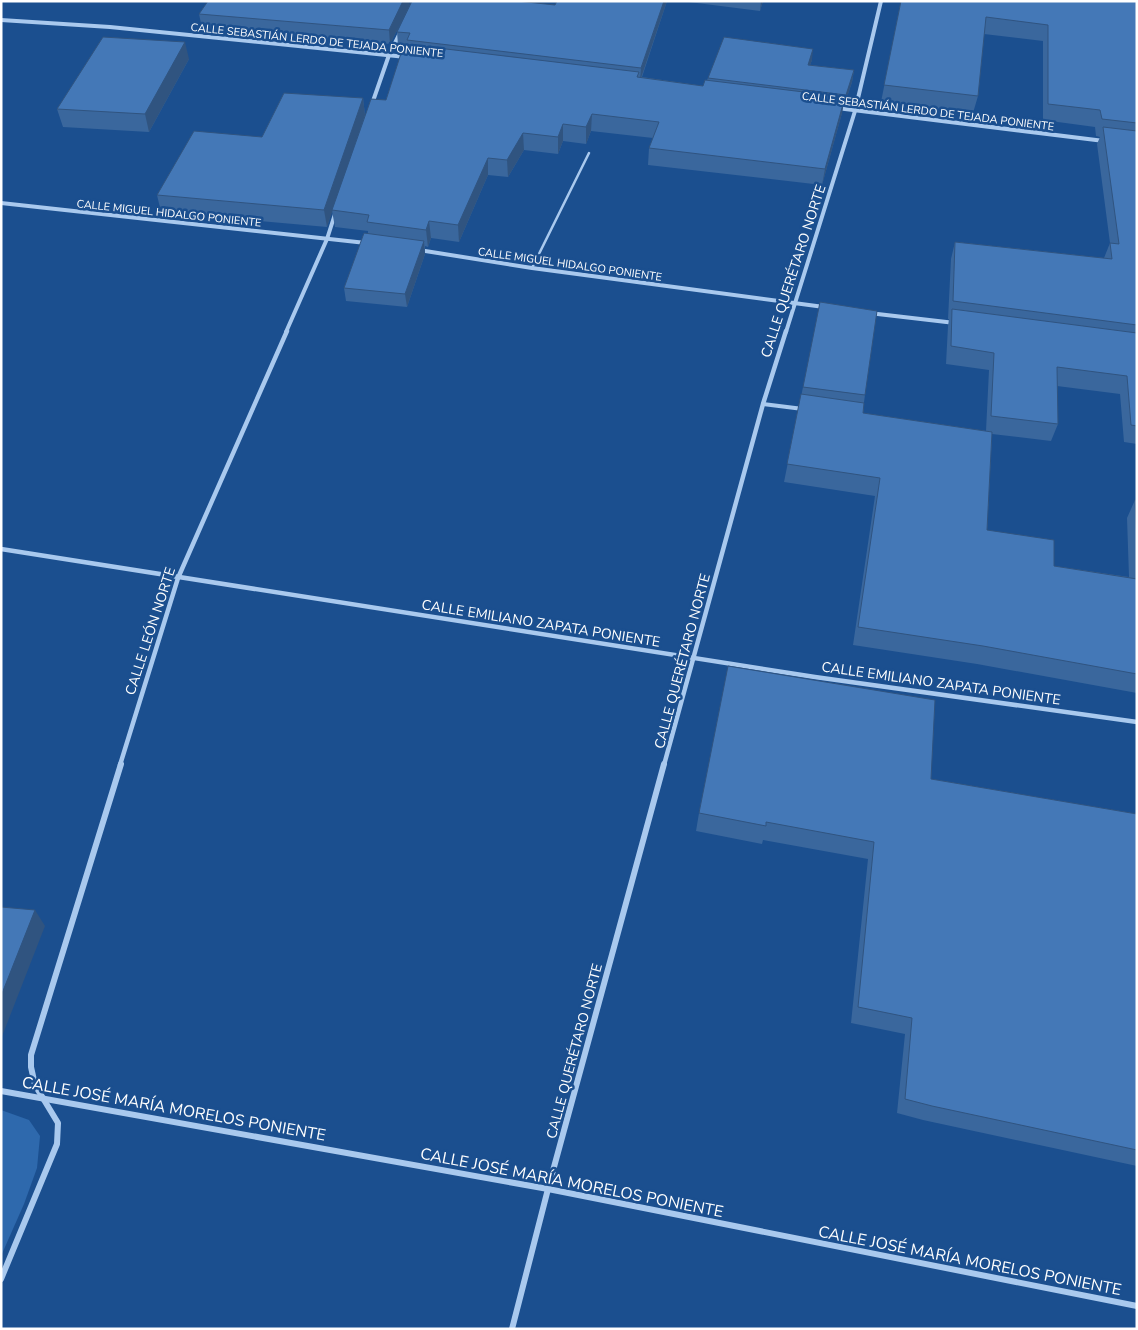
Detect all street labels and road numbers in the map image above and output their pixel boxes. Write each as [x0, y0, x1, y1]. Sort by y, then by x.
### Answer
street label: CALLE SEBASTIÁN LERDO DE TEJADA PONIENTE [190, 19, 444, 61]
street label: CALLE SEBASTIÁN LERDO DE TEJADA PONIENTE [801, 88, 1055, 134]
street label: CALLE QUERÉTARO NORTE [757, 182, 830, 360]
street label: CALLE MIGUEL HIDALGO PONIENTE [76, 196, 262, 231]
street label: CALLE MIGUEL HIDALGO PONIENTE [477, 244, 663, 285]
street label: CALLE LEÓN NORTE [121, 565, 180, 698]
street label: CALLE QUERÉTARO NORTE [650, 571, 715, 751]
street label: CALLE EMILIANO ZAPATA PONIENTE [420, 595, 662, 652]
street label: CALLE EMILIANO ZAPATA PONIENTE [820, 657, 1062, 710]
street label: CALLE QUERÉTARO NORTE [542, 961, 607, 1141]
street label: CALLE JOSÉ MARÍA MORELOS PONIENTE [20, 1071, 328, 1147]
street label: CALLE JOSÉ MARÍA MORELOS PONIENTE [418, 1143, 725, 1223]
street label: CALLE JOSÉ MARÍA MORELOS PONIENTE [816, 1221, 1123, 1301]

